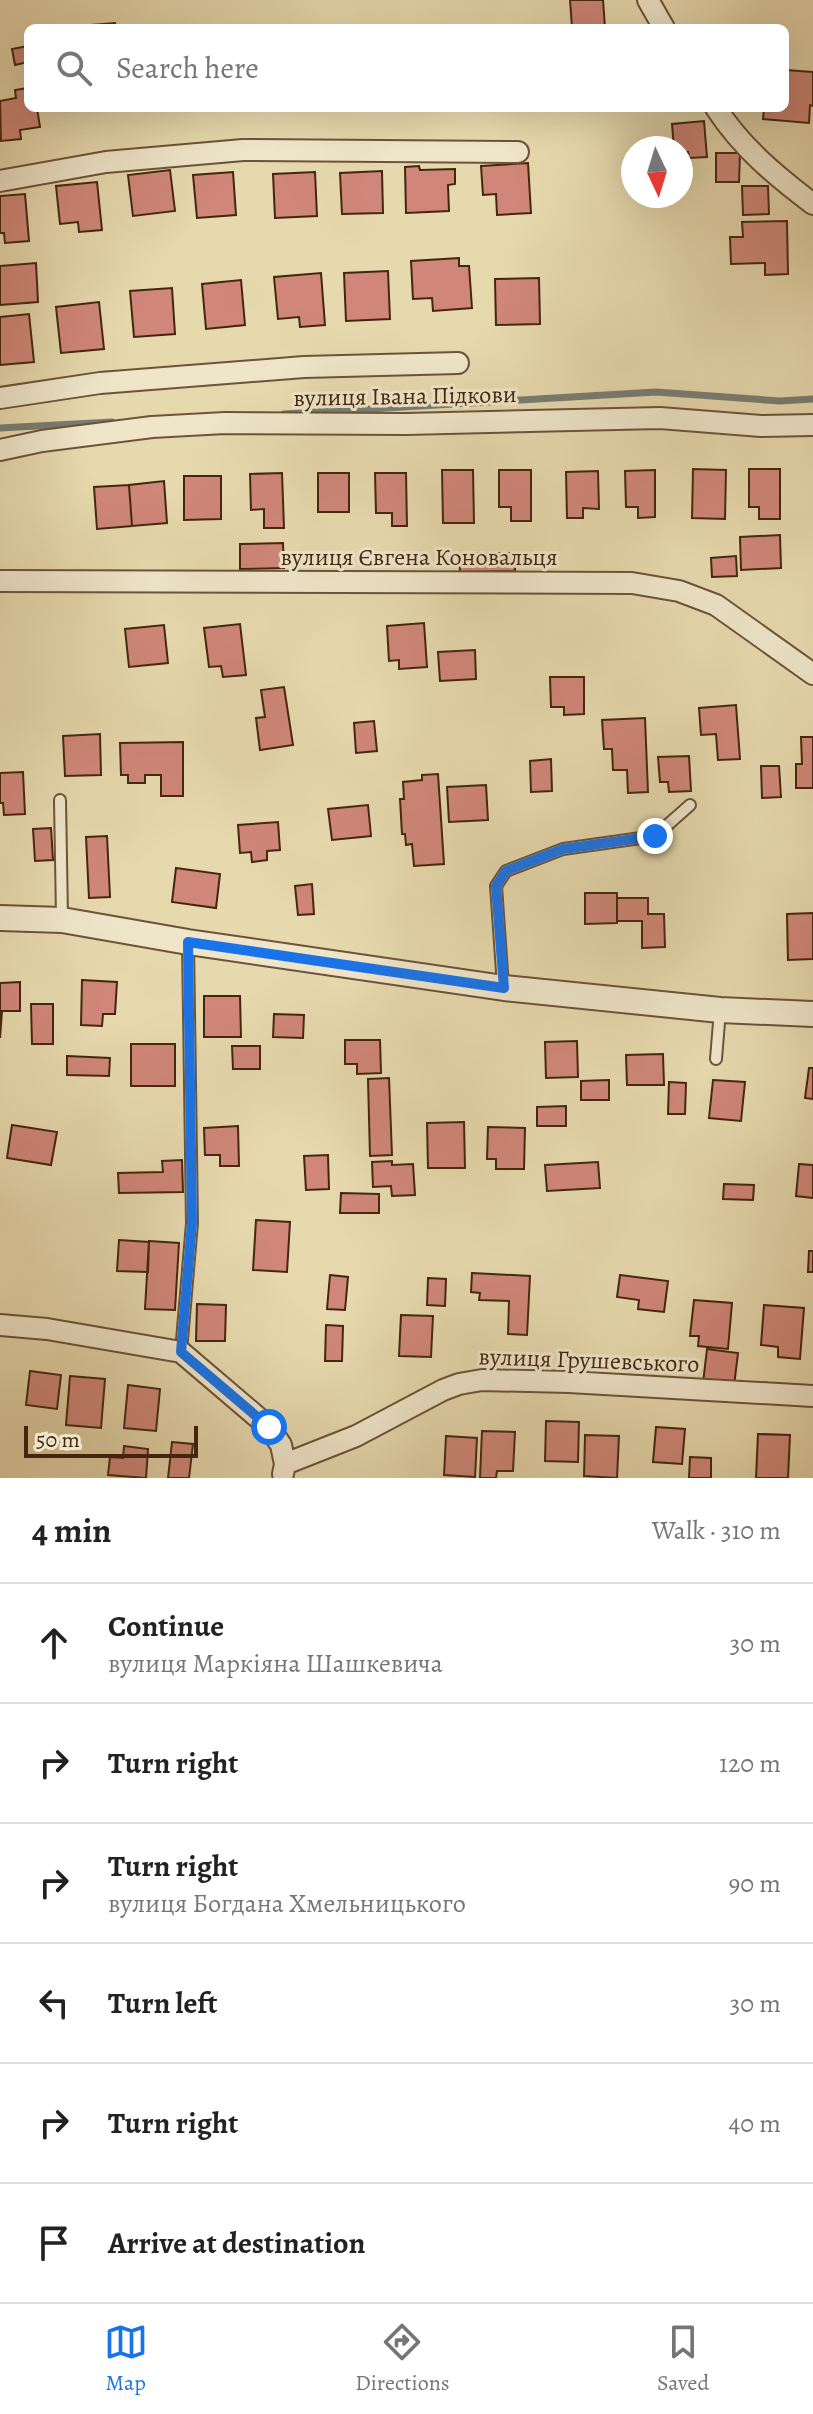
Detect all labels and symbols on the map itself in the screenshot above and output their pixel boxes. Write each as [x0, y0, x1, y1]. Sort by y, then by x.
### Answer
north arrow [621, 136, 693, 208]
street label: вулиця Івана Підкови [293, 378, 517, 414]
street label: вулиця Євгена Коновальця [280, 541, 558, 573]
route end [637, 818, 673, 854]
street label: вулиця Грушевського [478, 1340, 700, 1380]
route start [251, 1409, 287, 1445]
scale bar [24, 1422, 198, 1458]

